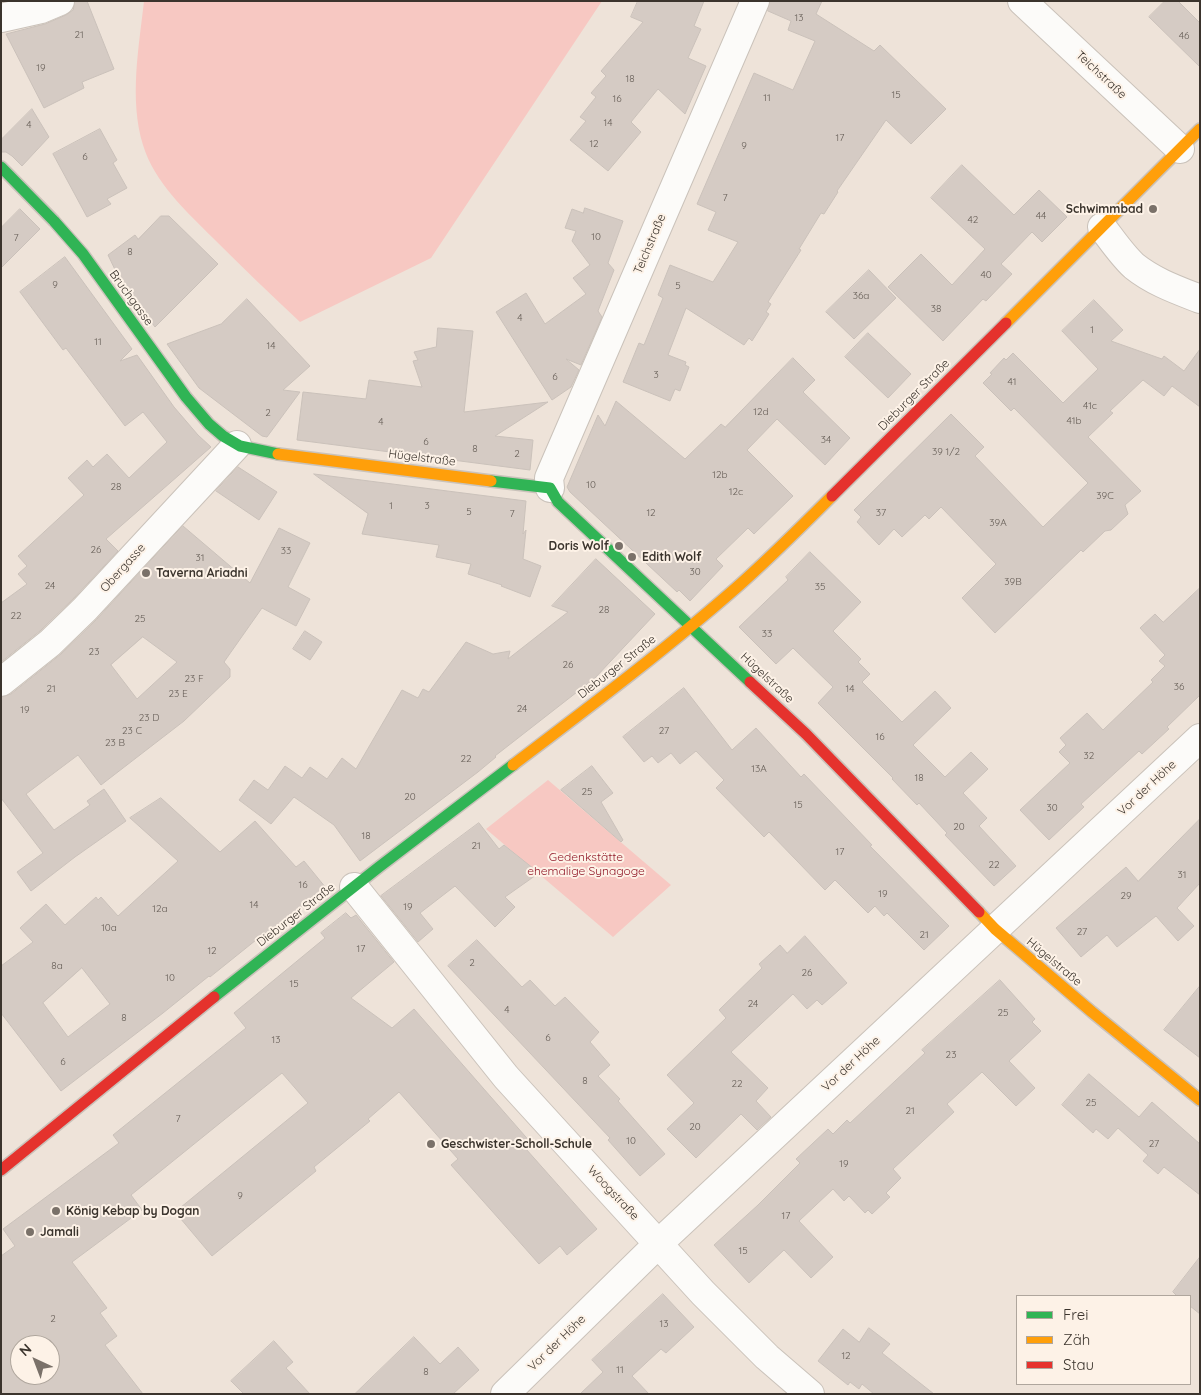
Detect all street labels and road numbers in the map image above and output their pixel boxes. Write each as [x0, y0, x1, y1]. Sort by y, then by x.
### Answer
street label: Teichstraße [1073, 48, 1129, 102]
street label: Teichstraße [631, 212, 669, 276]
street label: Bruchgasse [106, 267, 156, 329]
street label: Dieburger Straße [875, 356, 953, 434]
street label: Hügelstraße [388, 447, 456, 469]
street label: Obergasse [97, 541, 149, 595]
street label: Dieburger Straße [575, 632, 659, 702]
street label: Hügelstraße [737, 650, 797, 706]
street label: Vor der Höhe [1115, 757, 1179, 819]
street label: Dieburger Straße [254, 880, 338, 950]
street label: Hügelstraße [1023, 935, 1085, 989]
street label: Vor der Höhe [819, 1033, 883, 1095]
street label: Woogstraße [584, 1163, 642, 1223]
street label: Vor der Höhe [525, 1312, 589, 1374]

